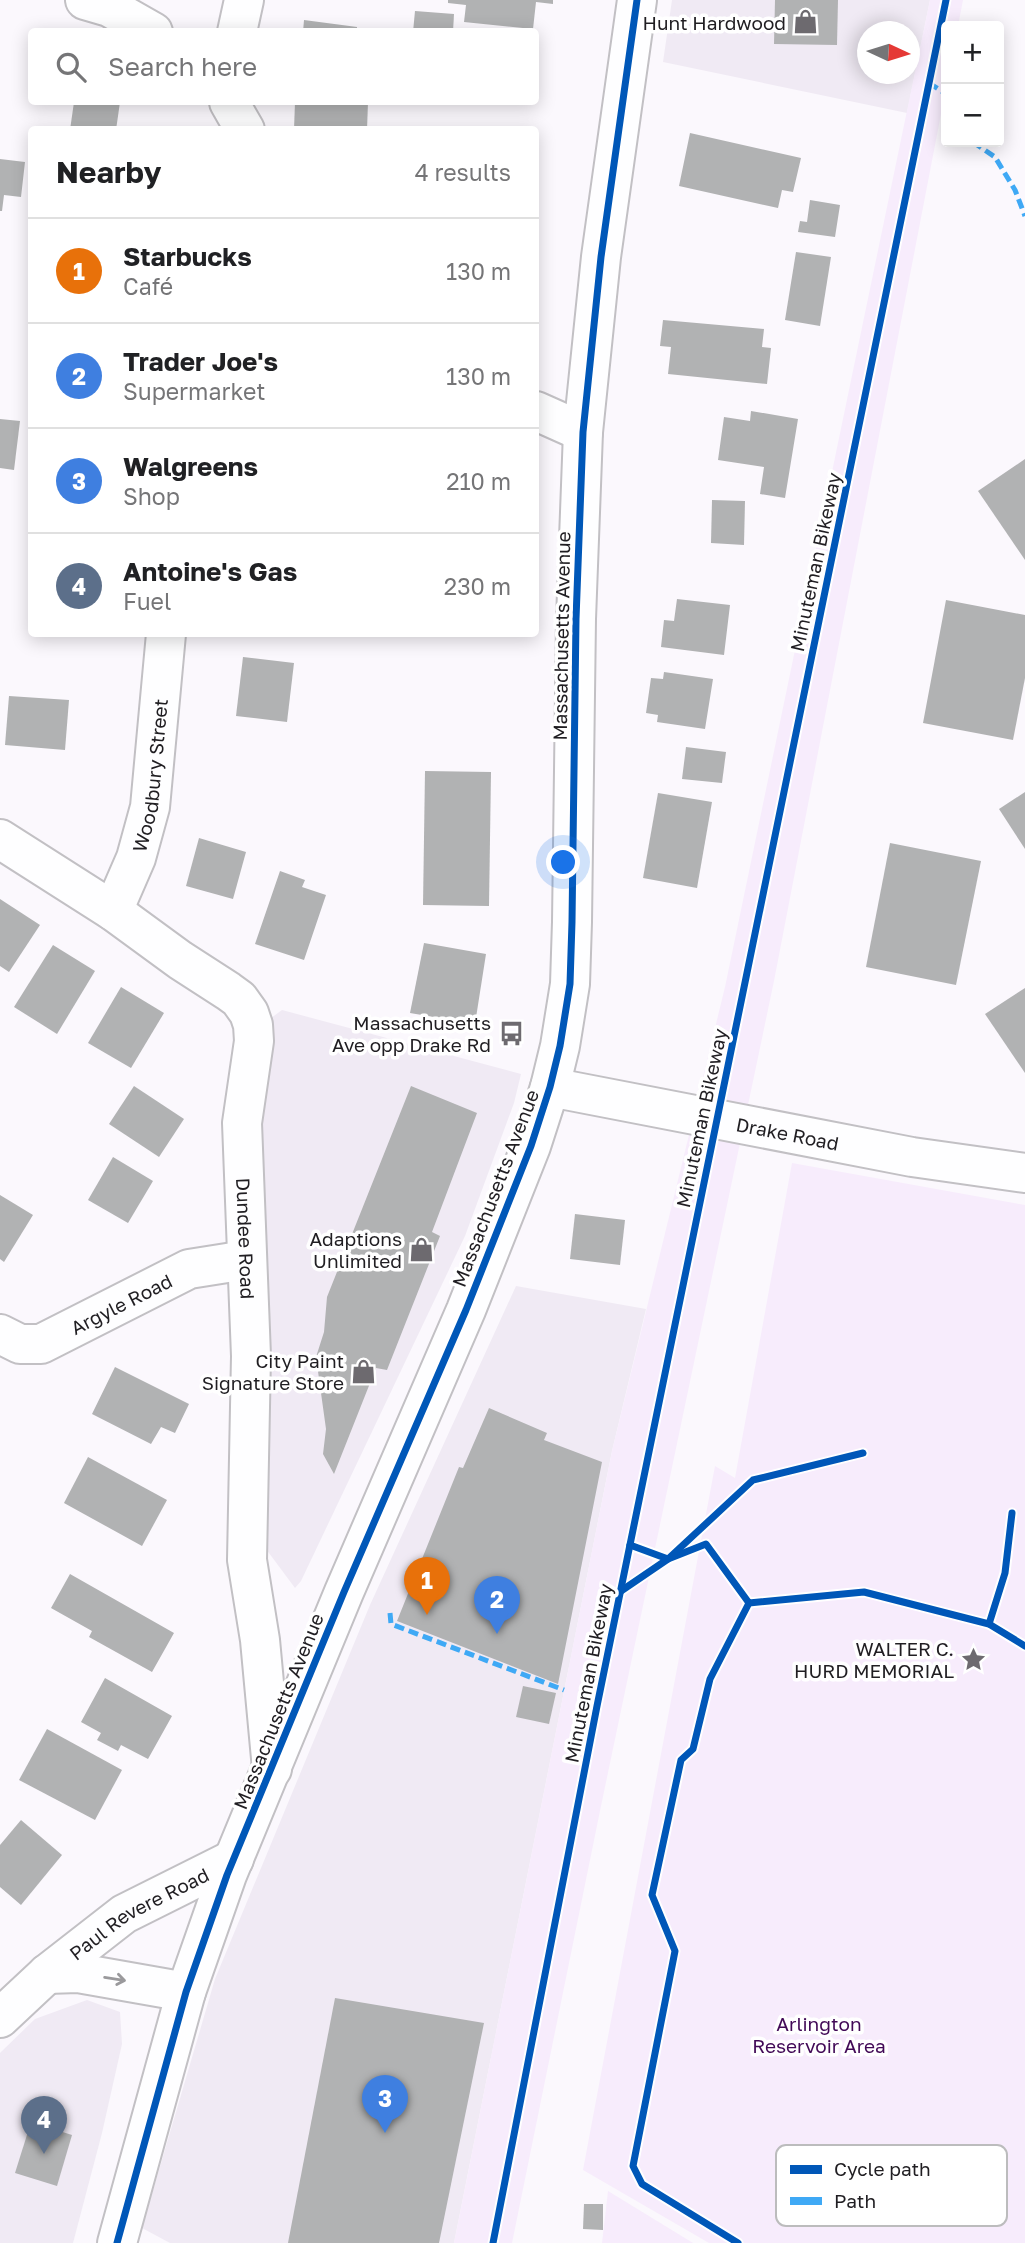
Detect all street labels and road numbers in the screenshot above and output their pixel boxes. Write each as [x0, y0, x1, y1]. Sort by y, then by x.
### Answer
street label: Minuteman Bikeway [785, 470, 845, 654]
street label: Massachusetts Avenue [548, 531, 574, 741]
street label: Woodbury Street [127, 698, 171, 854]
street label: Minuteman Bikeway [671, 1026, 731, 1210]
street label: Massachusetts Avenue [447, 1086, 543, 1290]
street label: Drake Road [734, 1112, 841, 1154]
street label: Dundee Road [233, 1177, 260, 1300]
street label: Argyle Road [66, 1268, 175, 1339]
street label: Minuteman Bikeway [559, 1581, 617, 1765]
street label: Massachusetts Avenue [228, 1610, 328, 1812]
street label: Paul Revere Road [64, 1862, 212, 1964]

